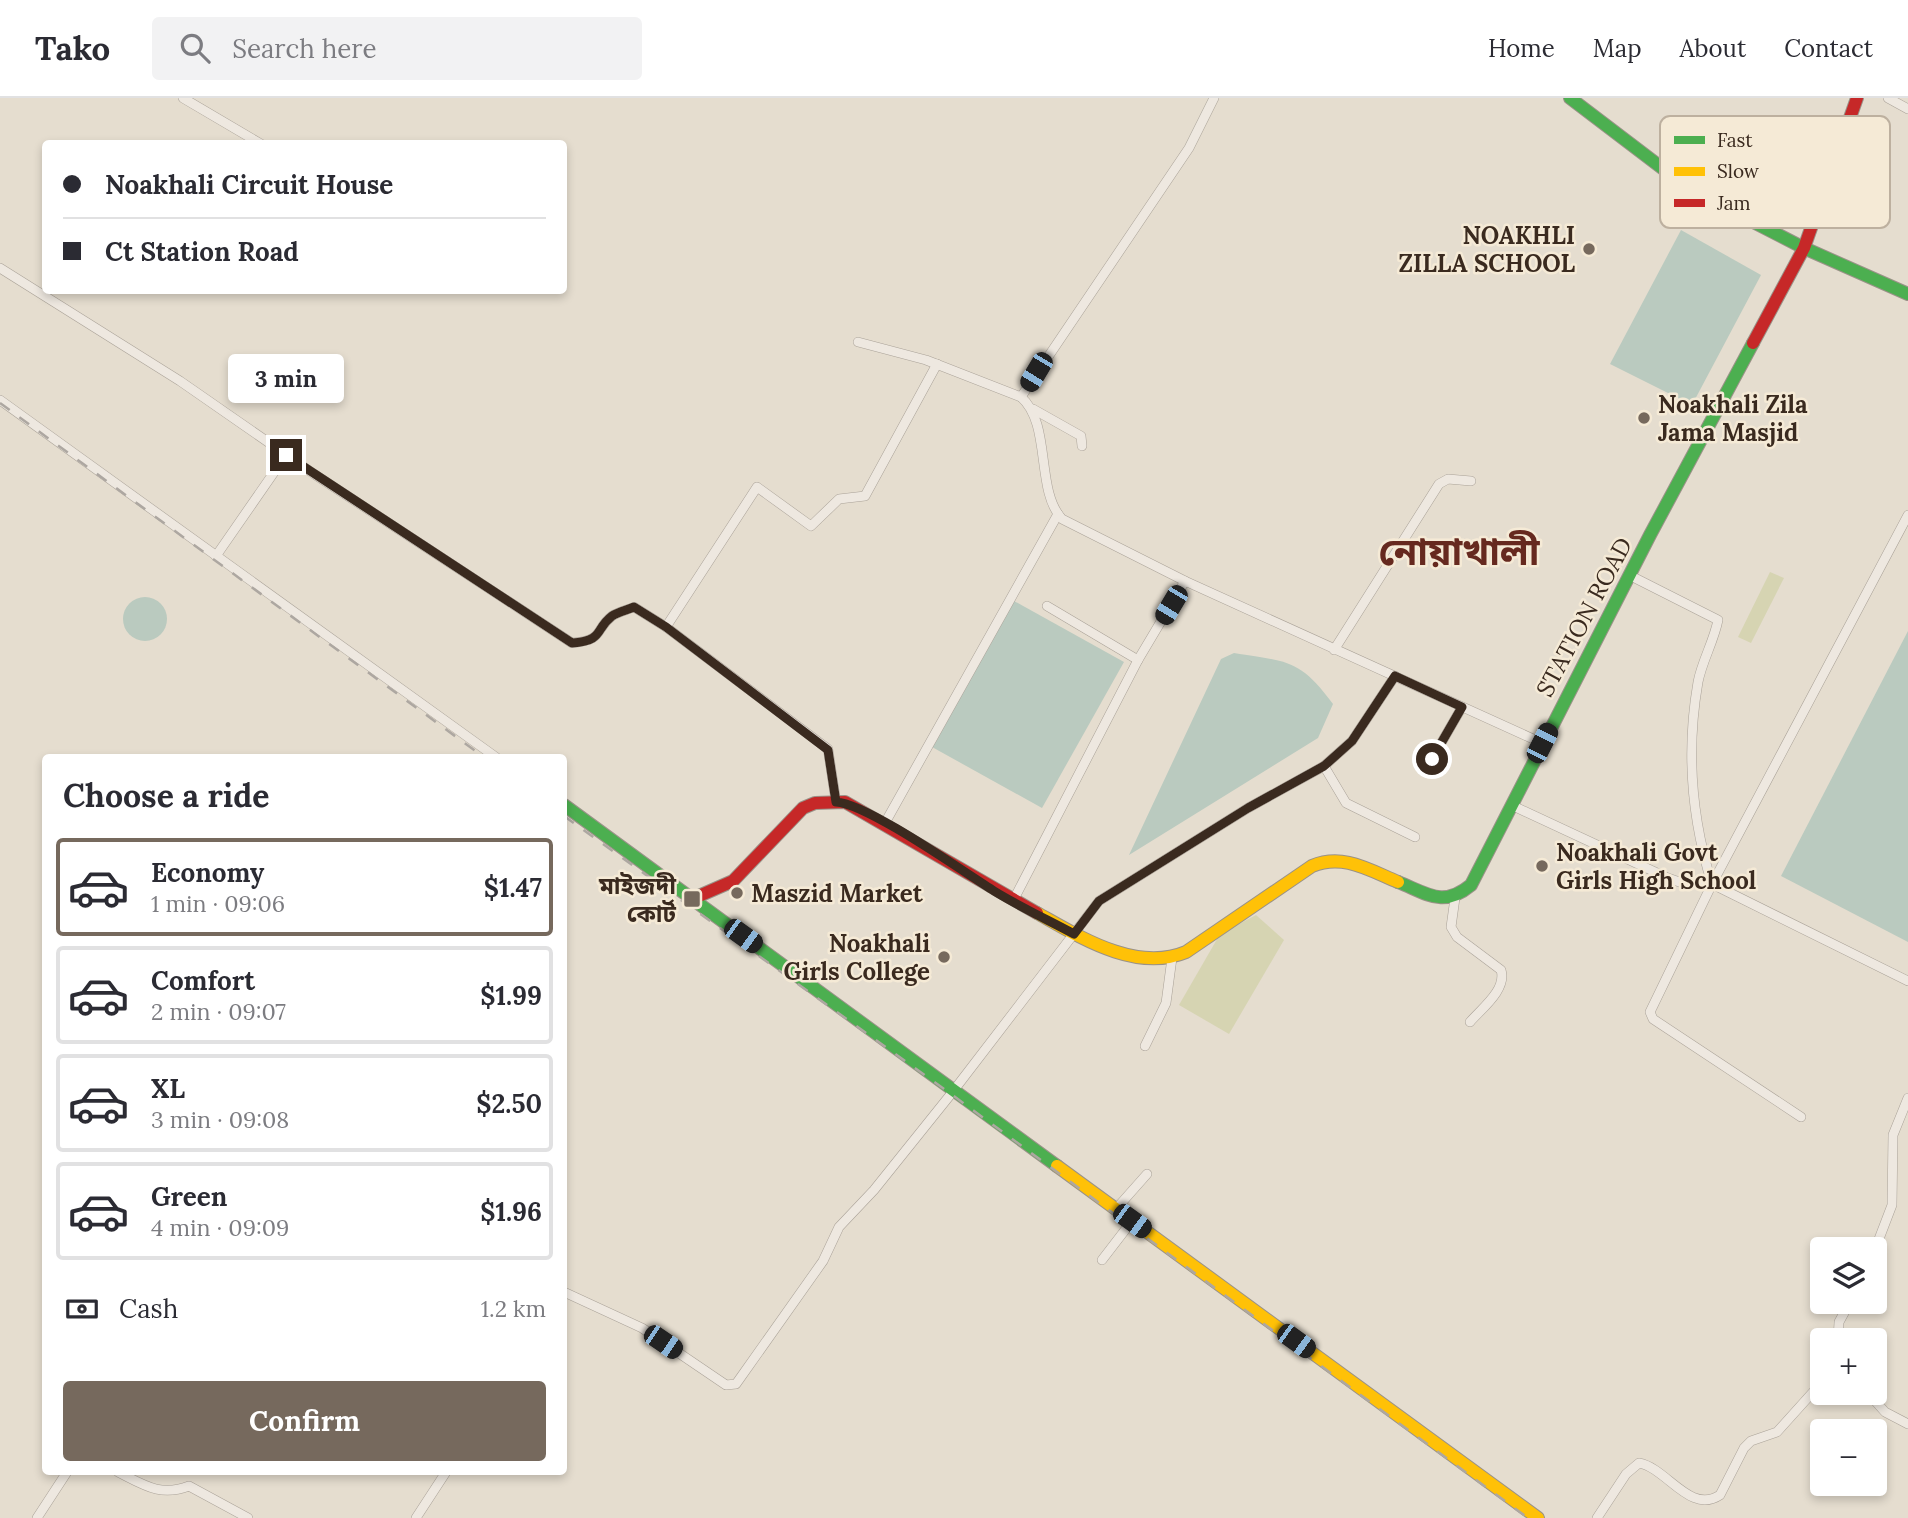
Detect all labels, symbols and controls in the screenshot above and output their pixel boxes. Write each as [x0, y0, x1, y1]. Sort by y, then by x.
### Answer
search box [152, 17, 642, 80]
text: Tako [35, 27, 110, 69]
icon: search [176, 29, 214, 67]
text: Search here [232, 32, 377, 65]
text: Home [1488, 33, 1555, 64]
text: Map [1593, 33, 1642, 64]
text: About [1680, 33, 1746, 64]
text: Contact [1784, 33, 1873, 64]
legend [1660, 116, 1890, 228]
text: Fast [1717, 128, 1753, 152]
text: Slow [1717, 159, 1760, 183]
text: Noakhali Circuit House [105, 168, 393, 201]
text: Jam [1716, 191, 1751, 215]
place label: NOAKHLI ZILLA SCHOOL [1399, 220, 1575, 279]
text: Ct Station Road [105, 235, 299, 268]
marker: NOAKHLI ZILLA SCHOOL [1581, 241, 1597, 257]
car [1017, 349, 1056, 395]
callout: 3 min [228, 354, 344, 402]
text: 3 min [255, 364, 317, 393]
place label: Noakhali Zila Jama Masjid [1658, 389, 1808, 448]
marker: Noakhali Zila Jama Masjid [1636, 410, 1652, 426]
route end [270, 439, 302, 471]
district label: নোয়াখালী [1378, 527, 1541, 575]
street label: STATION ROAD [1529, 532, 1639, 702]
car [1152, 582, 1191, 628]
car [1524, 720, 1561, 766]
route start [1416, 743, 1448, 775]
text: Choose a ride [63, 775, 270, 816]
place label: Noakhali Govt Girls High School [1556, 837, 1756, 896]
icon: car [67, 856, 130, 919]
text: Economy [151, 856, 264, 889]
marker: Noakhali Govt Girls High School [1534, 858, 1550, 874]
place label: মাইজদী কোর্ট [598, 870, 677, 929]
text: $1.47 [484, 871, 542, 904]
place label: Maszid Market [751, 878, 924, 909]
marker: Maszid Market [729, 885, 745, 901]
text: 1 min · 09:06 [151, 889, 285, 918]
marker: মাইজদী কোর্ট [682, 889, 702, 909]
car [720, 915, 767, 957]
place label: Noakhali Girls College [783, 928, 930, 987]
marker: Noakhali Girls College [936, 949, 952, 965]
icon: car [67, 964, 130, 1027]
text: Comfort [151, 964, 255, 997]
text: $1.99 [480, 979, 542, 1012]
text: 2 min · 09:07 [151, 997, 286, 1026]
icon: car [67, 1072, 130, 1135]
text: XL [151, 1072, 185, 1105]
text: $2.50 [476, 1087, 542, 1120]
text: 3 min · 09:08 [151, 1105, 289, 1134]
icon: car [67, 1180, 130, 1243]
text: Green [151, 1180, 227, 1213]
text: $1.96 [480, 1195, 542, 1228]
car [1109, 1200, 1156, 1242]
text: 4 min · 09:09 [151, 1213, 289, 1242]
map controls [1810, 1237, 1887, 1496]
button: layers [1810, 1237, 1887, 1314]
icon: cash [63, 1290, 101, 1328]
text: Cash [119, 1292, 178, 1325]
text: 1.2 km [481, 1294, 546, 1323]
car [1273, 1320, 1320, 1362]
car [640, 1322, 687, 1362]
button: + [1810, 1328, 1887, 1405]
button: Confirm [63, 1381, 546, 1461]
button: − [1810, 1419, 1887, 1496]

